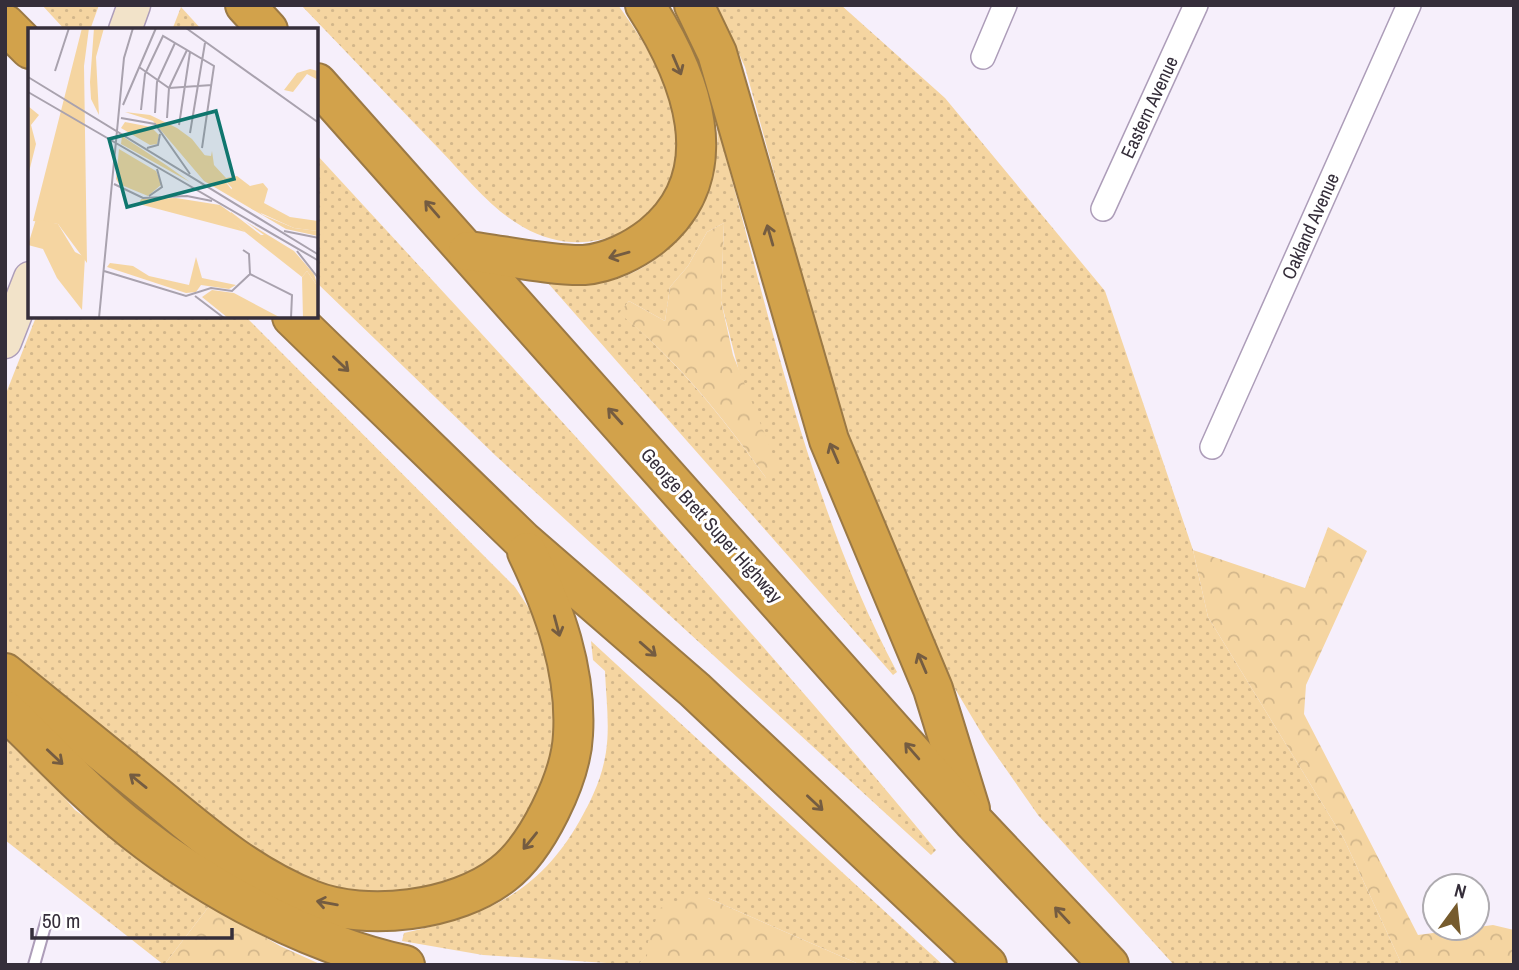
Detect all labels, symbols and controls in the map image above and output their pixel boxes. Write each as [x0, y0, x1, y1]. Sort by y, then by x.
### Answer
inset map [28, 28, 318, 318]
street label: Eastern Avenue [1114, 52, 1184, 162]
one-way arrow [671, 54, 684, 75]
street label: Oakland Avenue [1275, 169, 1345, 283]
one-way arrow [424, 201, 439, 219]
one-way arrow [762, 224, 775, 246]
one-way arrow [608, 249, 630, 262]
one-way arrow [332, 356, 349, 373]
one-way arrow [607, 407, 623, 425]
street label: George Brett Super Highway [635, 442, 789, 608]
one-way arrow [827, 443, 840, 464]
one-way arrow [551, 614, 564, 637]
one-way arrow [638, 641, 656, 657]
one-way arrow [915, 653, 928, 674]
one-way arrow [904, 743, 920, 761]
one-way arrow [46, 749, 63, 766]
one-way arrow [129, 773, 147, 789]
one-way arrow [806, 795, 824, 811]
one-way arrow [522, 832, 538, 850]
north arrow [1421, 872, 1491, 942]
text: N [1452, 877, 1469, 905]
one-way arrow [316, 896, 339, 909]
scale bar [32, 897, 231, 941]
text: 50 m [42, 906, 80, 935]
one-way arrow [1054, 907, 1071, 924]

